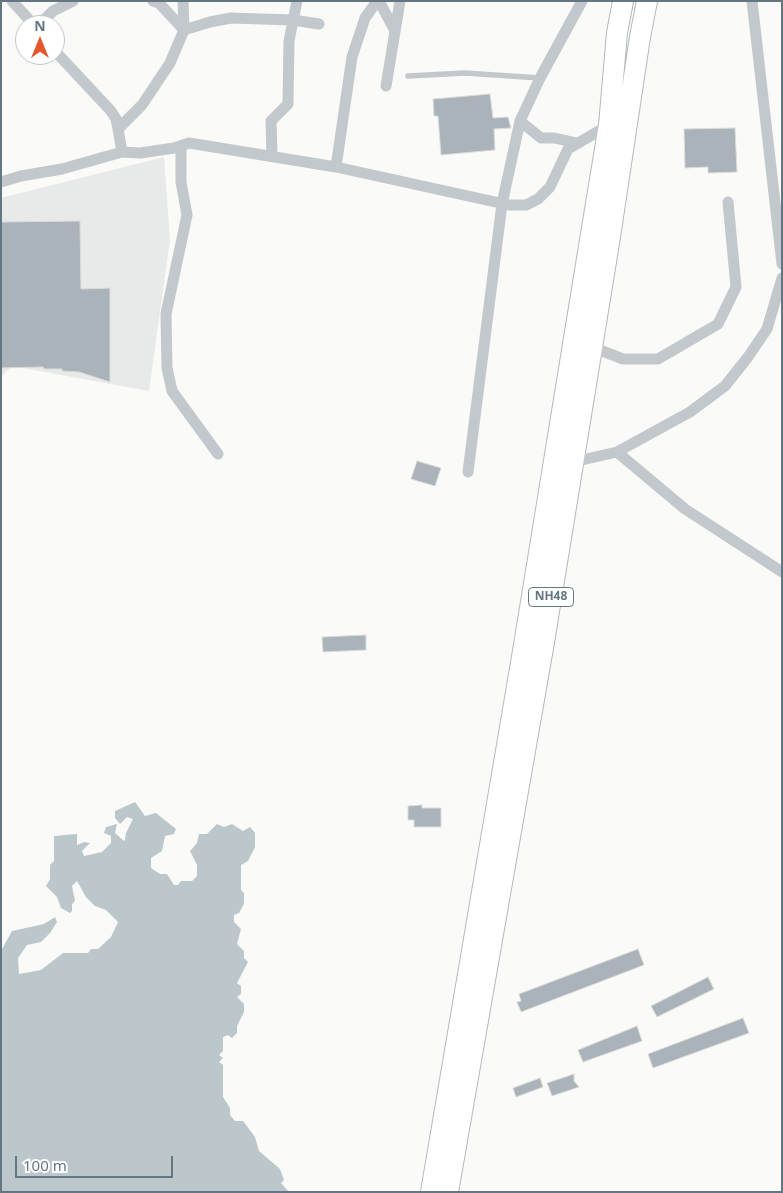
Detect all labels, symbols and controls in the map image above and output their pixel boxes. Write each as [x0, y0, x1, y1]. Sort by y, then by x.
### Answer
north arrow [15, 15, 65, 65]
text: N [34, 16, 46, 35]
road number: NH48 [528, 588, 574, 606]
scale bar [18, 1146, 175, 1178]
text: 100 m [23, 1155, 67, 1175]

